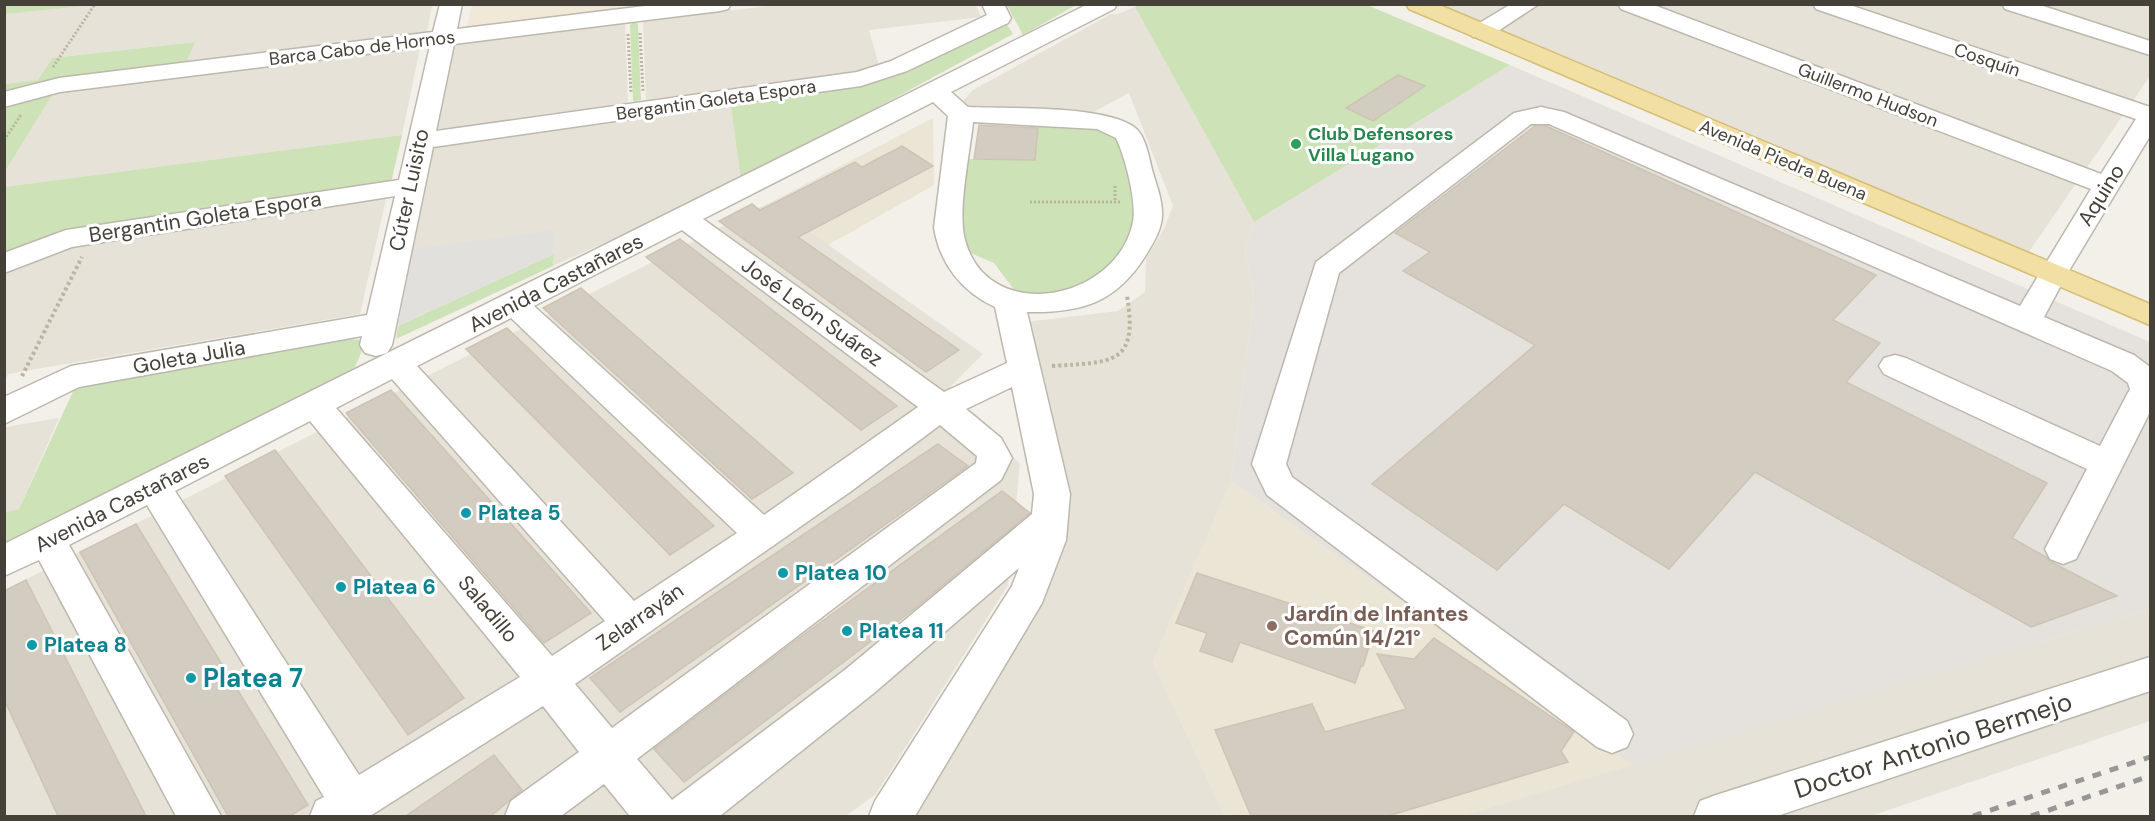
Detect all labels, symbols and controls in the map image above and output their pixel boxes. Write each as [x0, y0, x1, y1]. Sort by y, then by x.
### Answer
street label: Barca Cabo de Hornos [268, 25, 456, 71]
street label: Cosquín [1951, 37, 2023, 83]
street label: Guillermo Hudson [1794, 57, 1942, 133]
street label: Bergantin Goleta Espora [614, 74, 818, 126]
street label: Avenida Piedra Buena [1696, 114, 1870, 206]
place label: Club Defensores Villa Lugano [1308, 122, 1453, 167]
street label: Cúter Luisito [382, 126, 436, 254]
marker: Club Defensores Villa Lugano [1289, 137, 1303, 151]
street label: Aquino [2071, 159, 2131, 231]
street label: Bergantin Goleta Espora [87, 185, 323, 249]
street label: Avenida Castañares [464, 227, 648, 339]
street label: José León Suárez [736, 251, 888, 373]
street label: Goleta Julia [131, 333, 247, 381]
street label: Avenida Castañares [30, 447, 214, 559]
place label: Platea 5 [478, 499, 560, 527]
marker: Platea 5 [459, 506, 473, 520]
place label: Platea 10 [795, 559, 887, 587]
marker: Platea 10 [776, 566, 790, 580]
street label: Saladillo [452, 569, 524, 649]
place label: Platea 6 [353, 573, 436, 601]
street label: Zelarrayán [591, 577, 689, 657]
marker: Platea 6 [334, 580, 348, 594]
place label: Jardín de Infantes Común 14/21° [1284, 600, 1469, 652]
place label: Platea 11 [859, 617, 944, 645]
marker: Jardín de Infantes Común 14/21° [1265, 619, 1279, 633]
marker: Platea 11 [840, 624, 854, 638]
place label: Platea 8 [44, 631, 127, 659]
marker: Platea 8 [25, 638, 39, 652]
place label: Platea 7 [203, 661, 303, 695]
marker: Platea 7 [184, 671, 198, 685]
street label: Doctor Antonio Bermejo [1790, 684, 2076, 806]

